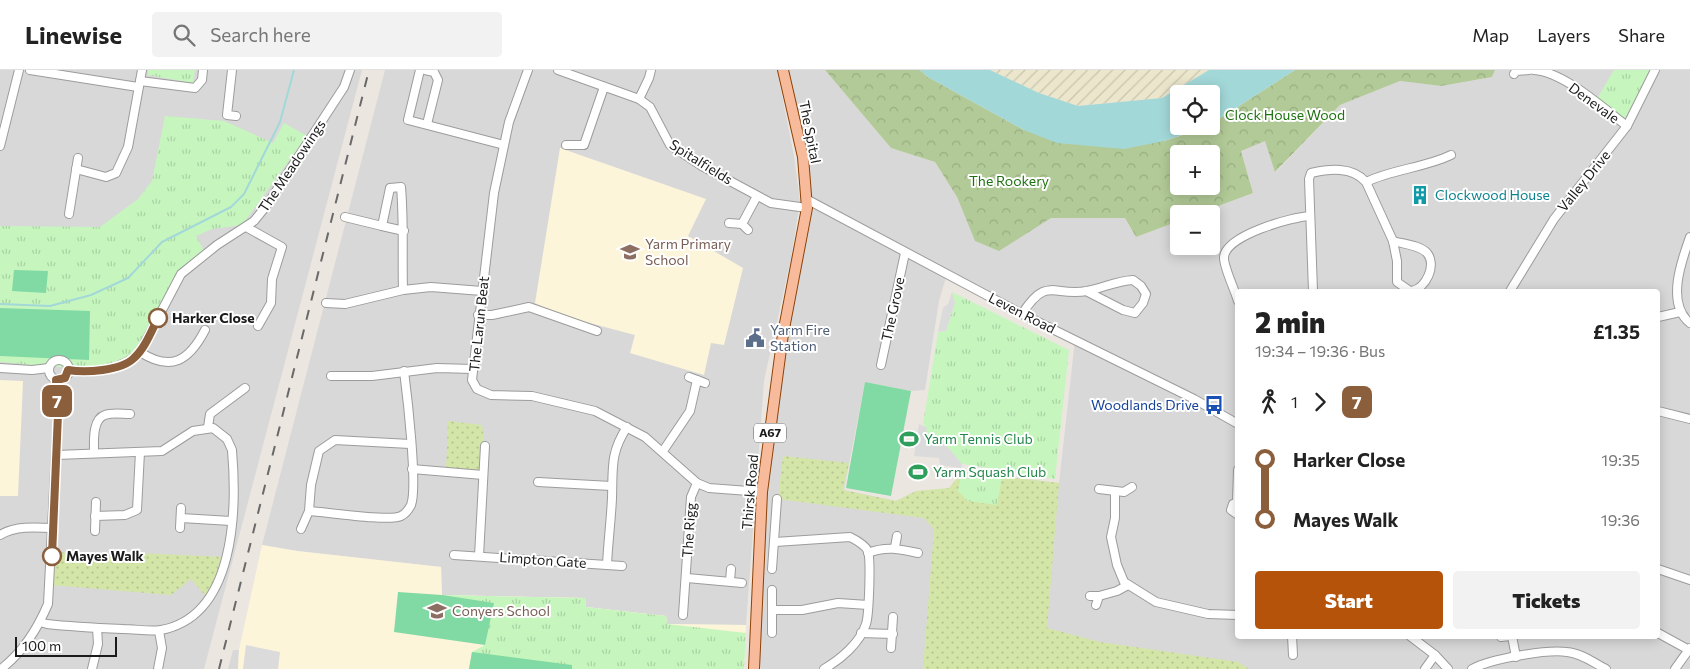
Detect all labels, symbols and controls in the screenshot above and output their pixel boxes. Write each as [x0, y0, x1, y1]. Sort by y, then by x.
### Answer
search box [152, 12, 502, 57]
text: Linewise [25, 20, 122, 49]
icon: search [170, 21, 198, 49]
text: Search here [210, 23, 311, 46]
text: Map [1472, 24, 1509, 46]
text: Layers [1537, 24, 1590, 46]
text: Share [1618, 24, 1665, 46]
street label: Denevale [1566, 79, 1623, 127]
map controls [1170, 85, 1220, 255]
button: locate [1170, 85, 1220, 135]
street label: The Spital [796, 99, 825, 165]
park label: Clock House Wood [1225, 106, 1345, 123]
street label: The Meadowings [254, 116, 329, 215]
street label: Spitalfields [667, 135, 736, 188]
button: + [1170, 145, 1220, 195]
street label: Valley Drive [1554, 146, 1614, 215]
park label: The Rookery [969, 172, 1049, 189]
building icon: Clockwood House [1409, 184, 1431, 206]
place label: Clockwood House [1435, 186, 1550, 203]
button: − [1170, 205, 1220, 255]
place label: Yarm Primary School [645, 235, 731, 268]
school or university icon: Yarm Primary School [619, 241, 641, 263]
street label: The Larun Beat [465, 275, 492, 373]
street label: The Grove [877, 275, 908, 343]
street label: Leven Road [986, 288, 1059, 337]
text: 2 min [1255, 305, 1325, 339]
marker: Harker Close [148, 308, 168, 328]
place label: Harker Close [172, 309, 255, 326]
text: £1.35 [1593, 320, 1640, 343]
place label: Yarm Fire Station [770, 321, 830, 354]
public building icon: Yarm Fire Station [744, 327, 766, 349]
text: 19:34 – 19:36 · Bus [1255, 341, 1385, 360]
line badge: 7 [41, 385, 73, 417]
icon: walk [1255, 388, 1283, 416]
icon: forward [1306, 388, 1334, 416]
text: 7 [52, 390, 62, 412]
text: 7 [1352, 391, 1362, 413]
text: 1 [1291, 392, 1298, 411]
bus stop icon: Woodlands Drive [1203, 394, 1225, 416]
place label: Woodlands Drive [1091, 396, 1199, 413]
road number: A67 [754, 423, 786, 442]
sports icon: Yarm Tennis Club [898, 428, 920, 450]
place label: Yarm Tennis Club [924, 430, 1033, 447]
text: Harker Close [1293, 448, 1405, 471]
text: 19:35 [1601, 450, 1640, 469]
street label: Thirsk Road [738, 454, 761, 530]
sports icon: Yarm Squash Club [907, 461, 929, 483]
place label: Yarm Squash Club [933, 463, 1046, 480]
street label: The Rigg [678, 501, 699, 558]
text: Mayes Walk [1293, 508, 1398, 531]
text: 19:36 [1601, 510, 1640, 529]
marker: Mayes Walk [42, 546, 62, 566]
place label: Mayes Walk [66, 547, 144, 564]
street label: Limpton Gate [499, 548, 587, 571]
button: Start [1255, 571, 1443, 629]
button: Tickets [1453, 571, 1640, 629]
school or university icon: Conyers School [426, 600, 448, 622]
place label: Conyers School [452, 602, 550, 619]
scale bar [15, 634, 118, 657]
text: 100 m [22, 637, 61, 654]

